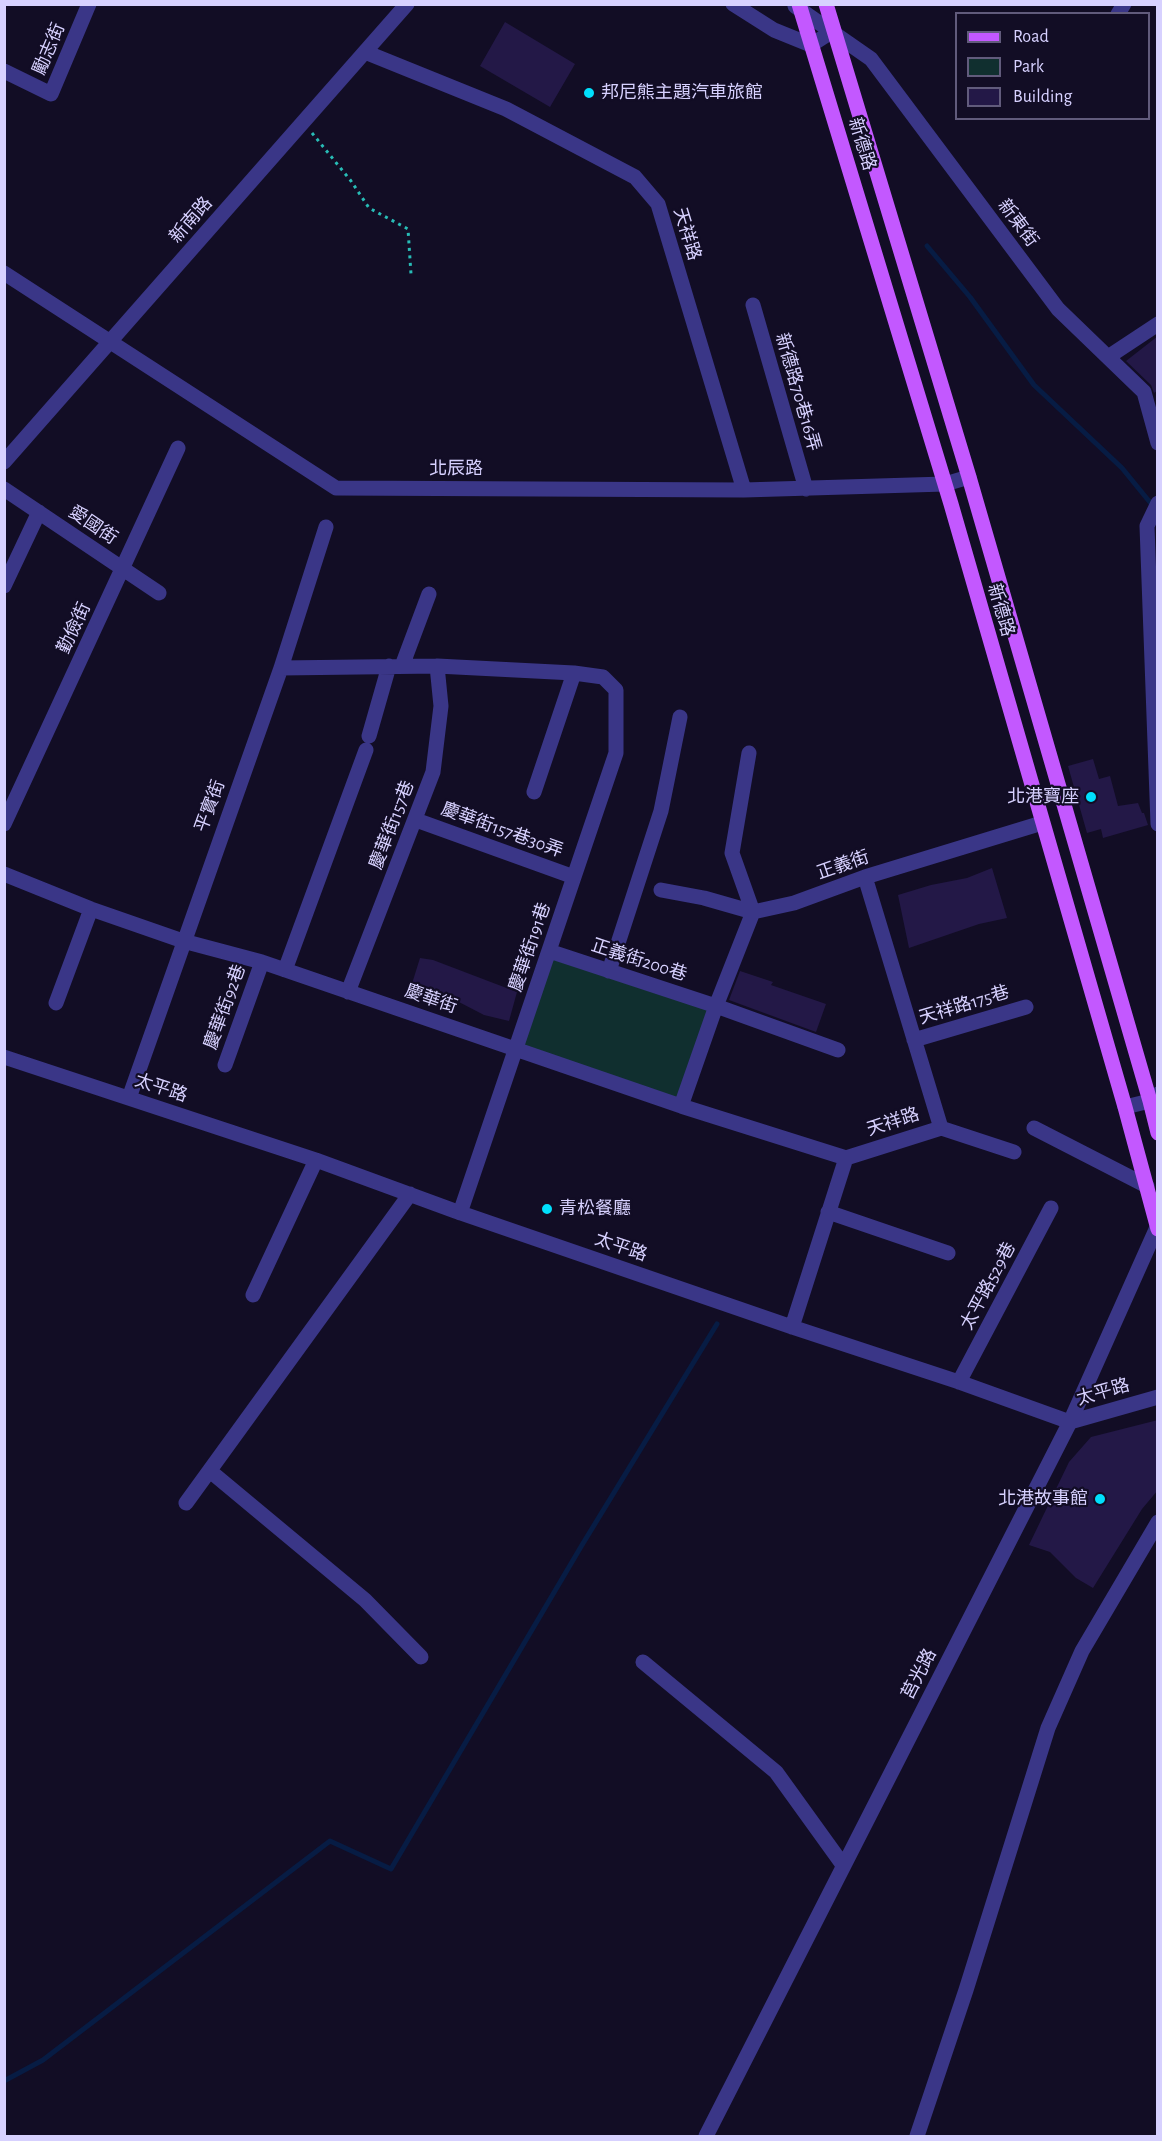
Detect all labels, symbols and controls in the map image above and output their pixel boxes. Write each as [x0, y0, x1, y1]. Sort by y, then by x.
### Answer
legend [955, 12, 1150, 120]
street label: 勵志街 [29, 20, 69, 78]
text: Road [1013, 28, 1049, 46]
text: Park [1013, 58, 1044, 76]
place label: 邦尼熊主題汽車旅館 [601, 82, 763, 104]
marker: 邦尼熊主題汽車旅館 [582, 86, 596, 100]
text: Building [1013, 88, 1072, 106]
street label: 新德路 [844, 115, 880, 173]
street label: 新南路 [165, 193, 217, 247]
street label: 新東街 [993, 195, 1043, 251]
street label: 天祥路 [669, 205, 705, 263]
street label: 新德路70巷16弄 [771, 331, 825, 453]
street label: 北辰路 [429, 458, 483, 480]
street label: 愛國街 [65, 501, 121, 549]
street label: 新德路 [983, 581, 1019, 639]
street label: 勤儉街 [53, 599, 95, 657]
street label: 平實街 [191, 777, 229, 835]
street label: 慶華街157巷 [365, 778, 419, 872]
place label: 北港寶座 [1007, 786, 1079, 808]
marker: 北港寶座 [1084, 790, 1098, 804]
street label: 慶華街157巷30弄 [438, 798, 566, 862]
street label: 正義街 [814, 846, 872, 884]
street label: 慶華街191巷 [505, 900, 555, 994]
street label: 正義街200巷 [588, 934, 690, 986]
street label: 慶華街92巷 [200, 962, 250, 1052]
street label: 慶華街 [402, 980, 460, 1018]
street label: 天祥路175巷 [916, 981, 1012, 1029]
street label: 太平路 [132, 1069, 190, 1107]
street label: 天祥路 [864, 1103, 922, 1141]
place label: 青松餐廳 [559, 1198, 631, 1220]
marker: 青松餐廳 [540, 1202, 554, 1216]
street label: 太平路 [592, 1228, 650, 1266]
street label: 太平路529巷 [956, 1238, 1020, 1334]
street label: 太平路 [1074, 1374, 1132, 1410]
place label: 北港故事館 [998, 1488, 1088, 1510]
marker: 北港故事館 [1093, 1492, 1107, 1506]
street label: 莒光路 [897, 1645, 941, 1703]

